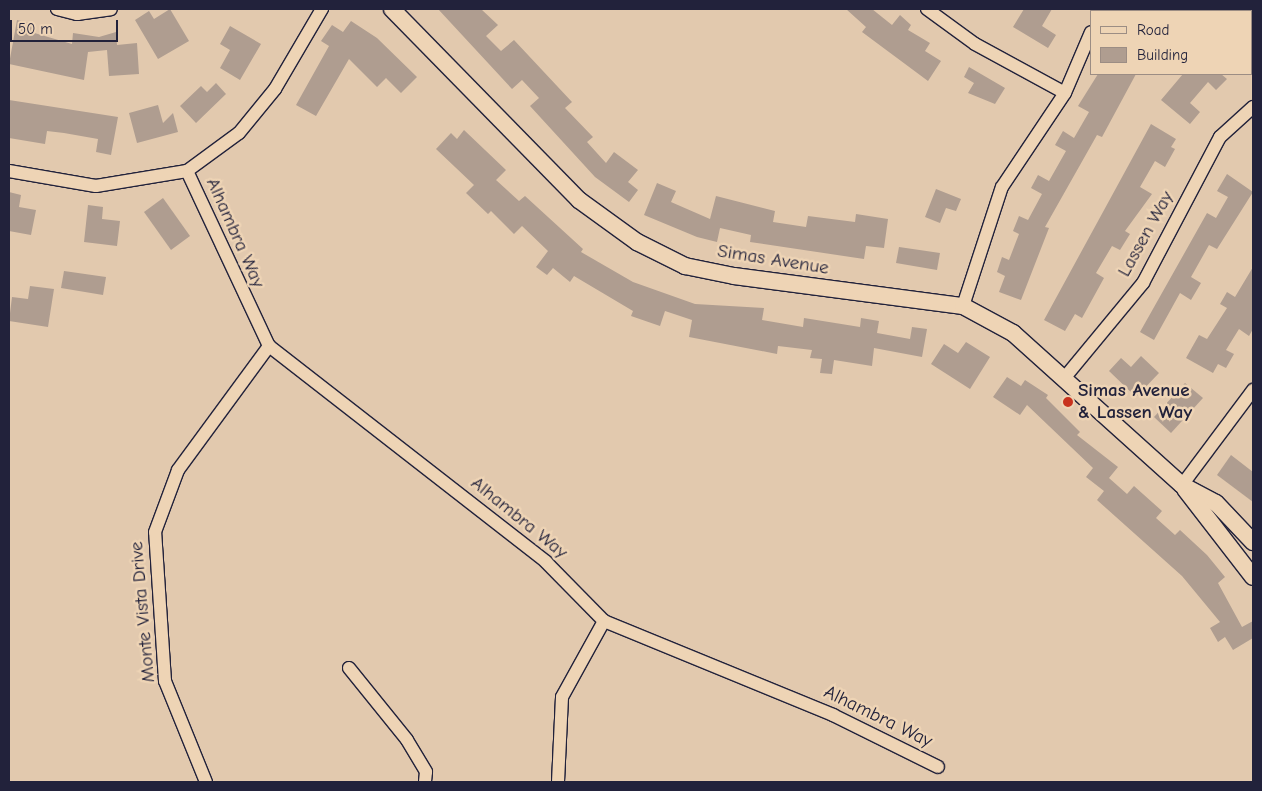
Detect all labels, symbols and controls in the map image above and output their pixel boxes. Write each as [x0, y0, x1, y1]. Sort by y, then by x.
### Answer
scale bar [12, 10, 120, 42]
legend [1090, 10, 1252, 75]
text: 50 m [18, 20, 53, 38]
text: Road [1137, 21, 1169, 39]
text: Building [1137, 46, 1188, 64]
street label: Alhambra Way [201, 175, 269, 291]
street label: Lassen Way [1113, 187, 1179, 281]
street label: Simas Avenue [716, 240, 830, 280]
place label: Simas Avenue & Lassen Way [1078, 380, 1192, 424]
marker: Simas Avenue & Lassen Way [1062, 396, 1074, 408]
street label: Alhambra Way [466, 472, 572, 564]
street label: Monte Vista Drive [125, 541, 161, 683]
street label: Alhambra Way [820, 681, 936, 753]

